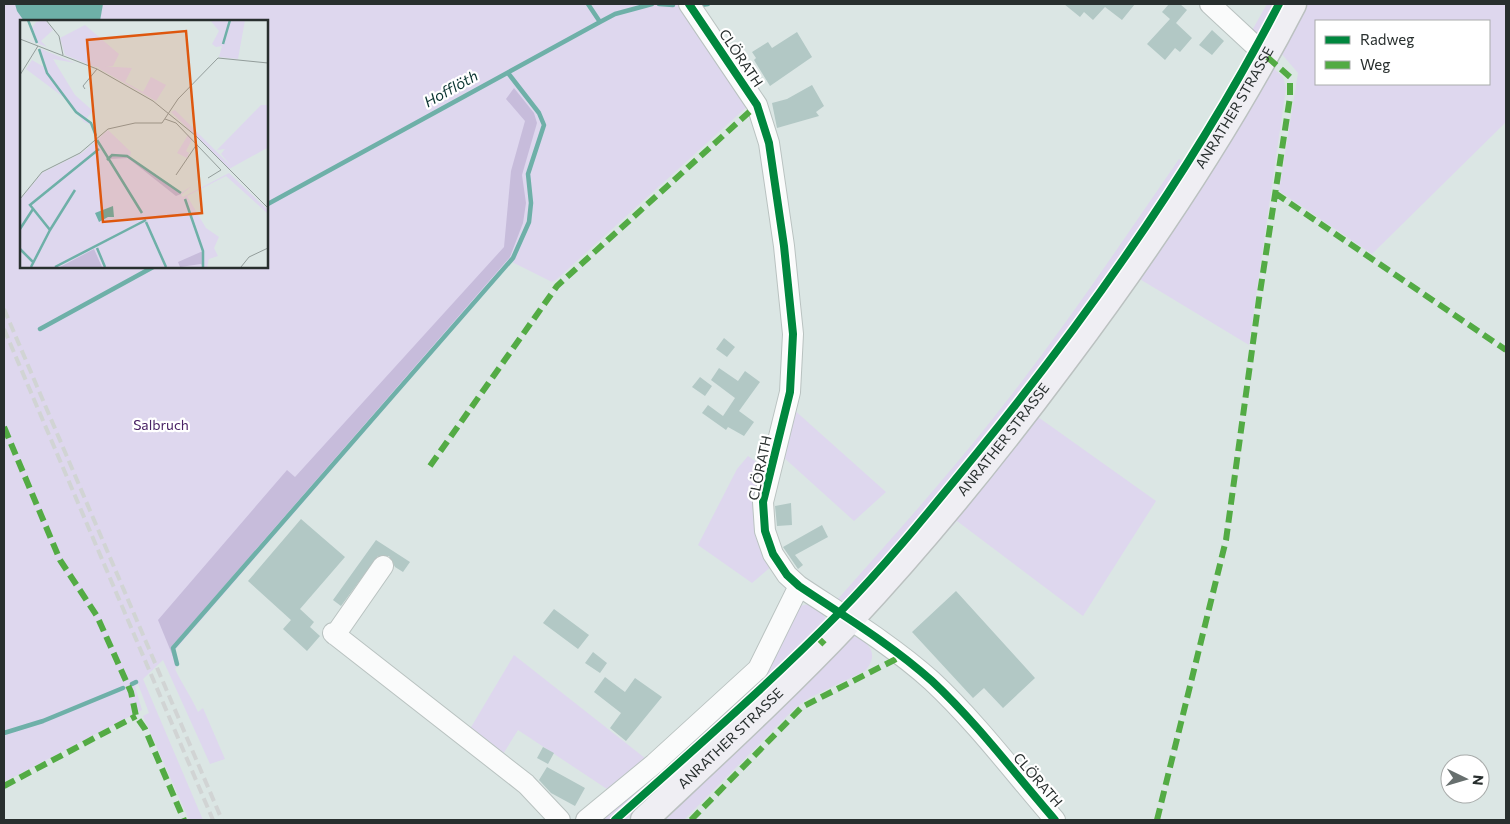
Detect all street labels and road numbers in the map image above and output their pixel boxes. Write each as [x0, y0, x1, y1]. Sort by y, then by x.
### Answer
street label: CLÖRATH [716, 26, 767, 90]
street label: ANRATHER STRASSE [1191, 43, 1277, 171]
street label: ANRATHER STRASSE [953, 379, 1052, 499]
street label: CLÖRATH [744, 434, 775, 502]
street label: ANRATHER STRASSE [674, 684, 786, 792]
street label: CLÖRATH [1010, 749, 1066, 810]

